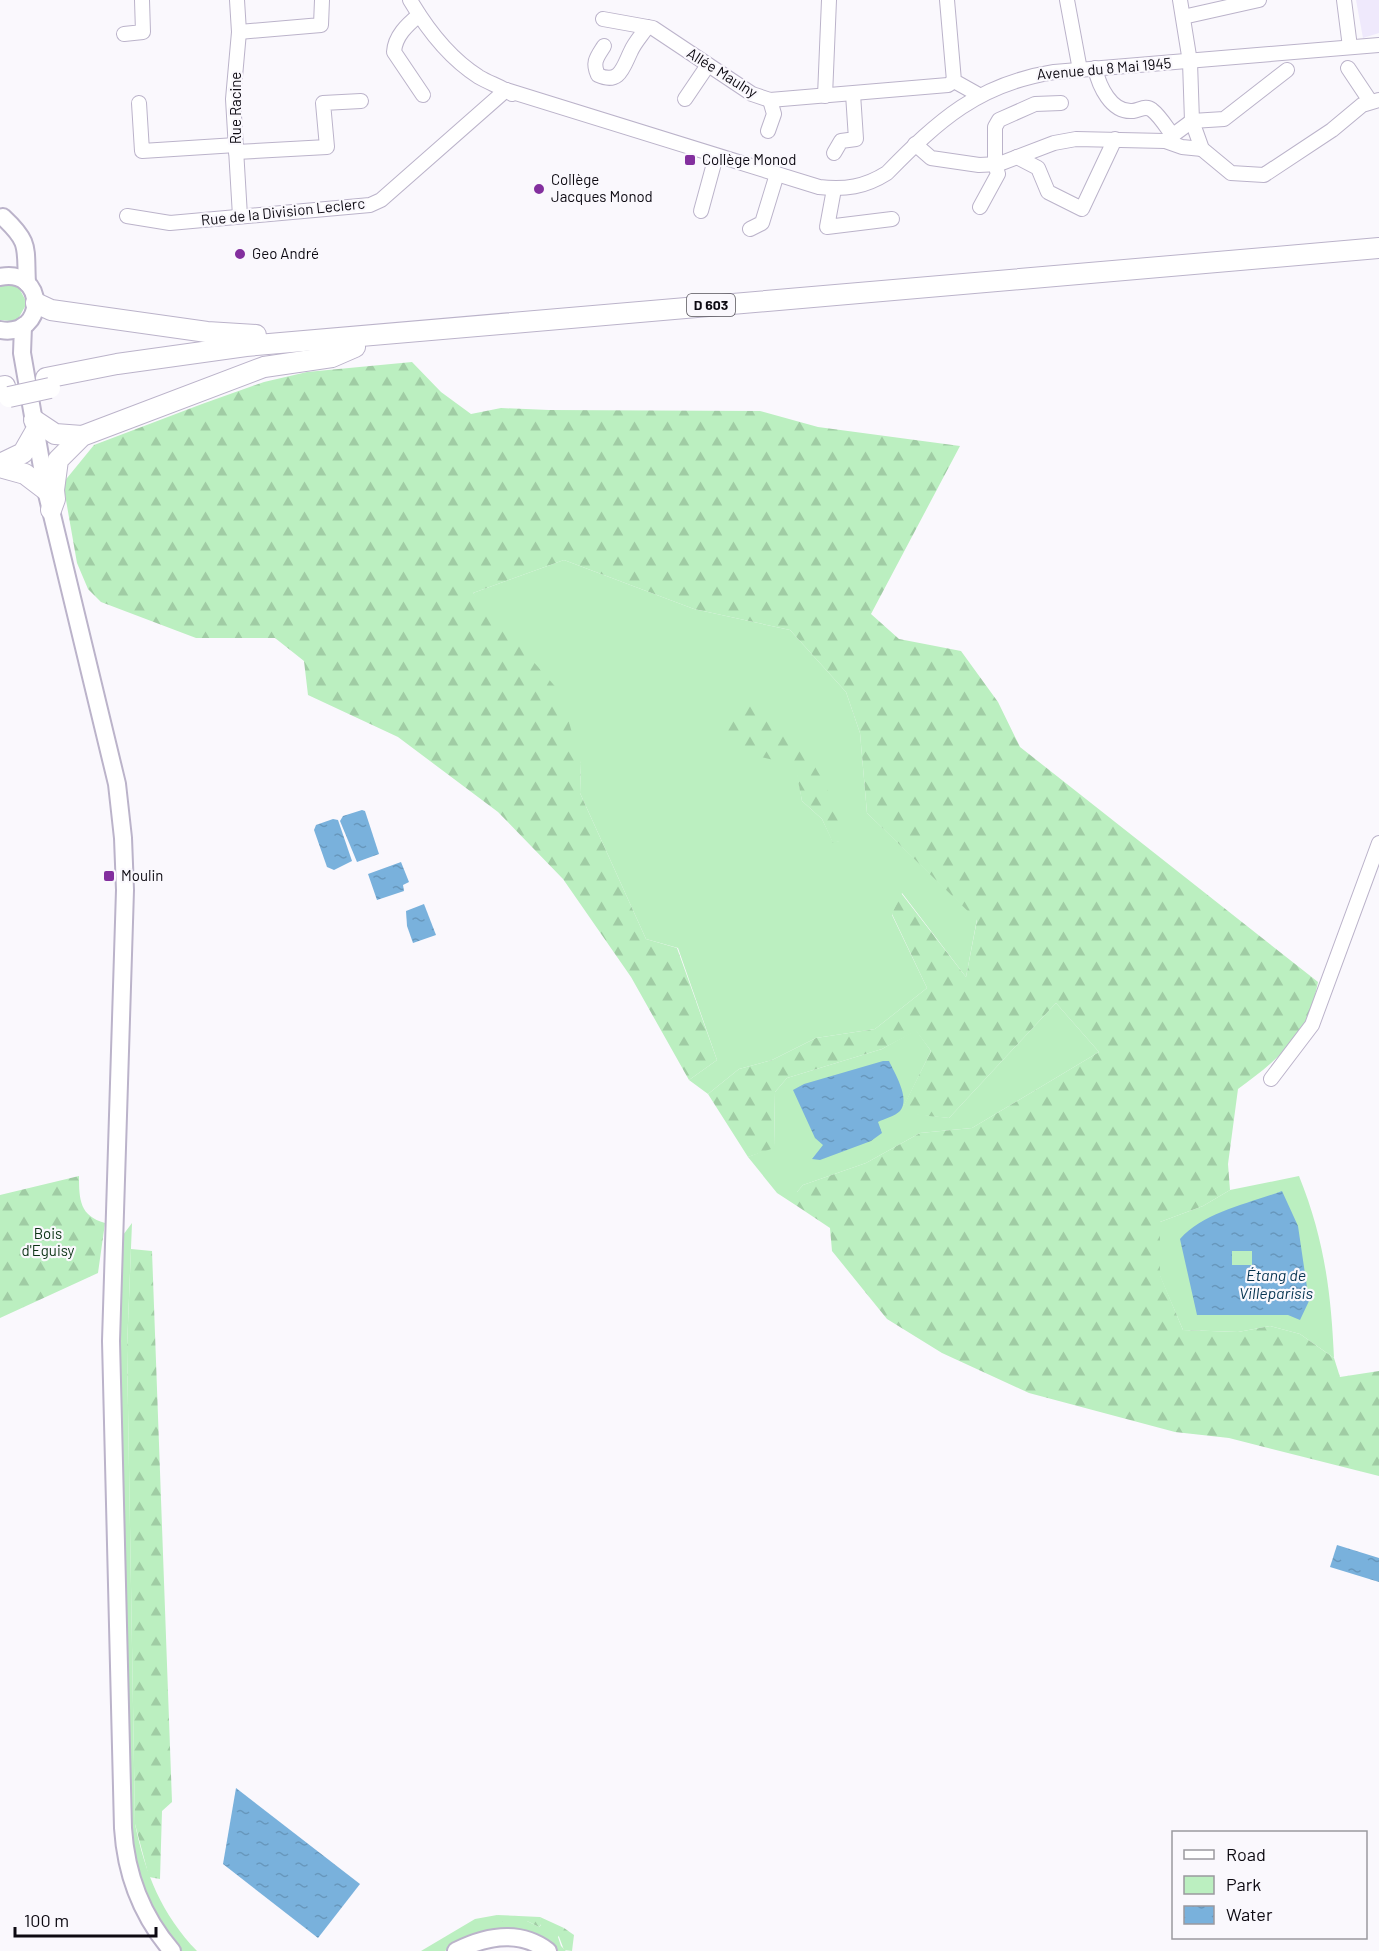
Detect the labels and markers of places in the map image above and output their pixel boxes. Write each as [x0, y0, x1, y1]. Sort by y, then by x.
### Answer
place label: Collège Monod [702, 150, 796, 168]
marker: Collège Monod [683, 153, 697, 167]
place label: Collège Jacques Monod [551, 170, 653, 205]
marker: Collège Jacques Monod [532, 182, 546, 196]
place label: Geo André [252, 244, 319, 262]
marker: Geo André [233, 247, 247, 261]
place label: Moulin [121, 866, 163, 884]
marker: Moulin [102, 869, 116, 883]

